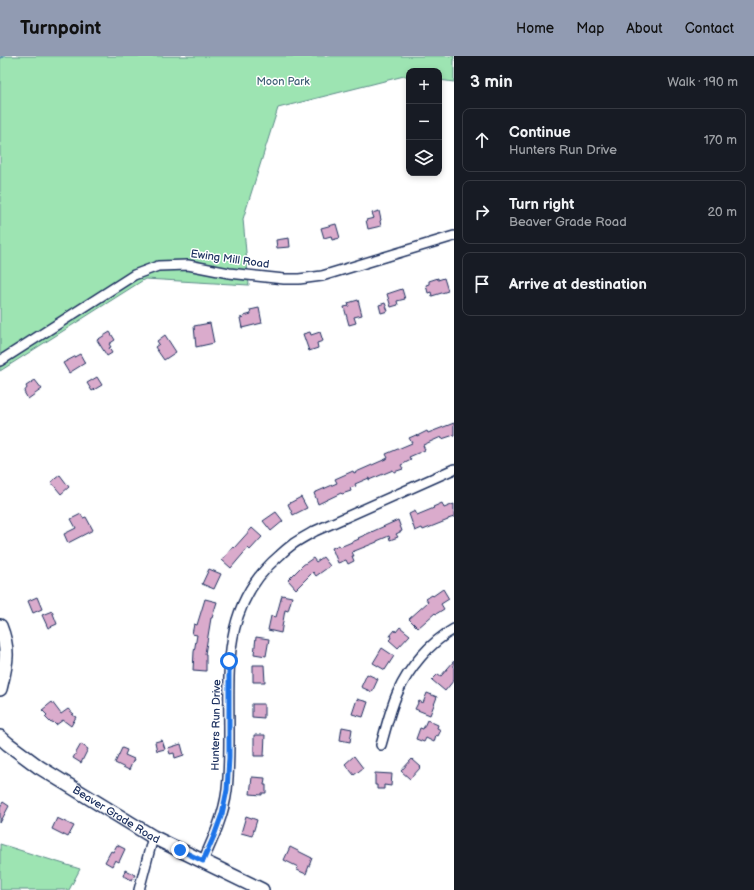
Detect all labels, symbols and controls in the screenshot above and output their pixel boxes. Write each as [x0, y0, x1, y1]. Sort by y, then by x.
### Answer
text: Turnpoint [20, 17, 101, 40]
text: Home [516, 20, 554, 37]
text: Map [576, 20, 604, 37]
text: About [626, 20, 663, 37]
text: Contact [685, 20, 734, 37]
map controls [406, 68, 442, 176]
button: + [406, 68, 442, 104]
text: 3 min [470, 72, 513, 92]
text: Walk · 190 m [667, 74, 738, 90]
park label: Moon Park [256, 75, 310, 88]
button: − [406, 104, 442, 140]
text: Continue [509, 123, 571, 142]
icon: ahead [471, 129, 493, 151]
text: 170 m [704, 132, 737, 148]
button: layers [406, 140, 442, 176]
text: Hunters Run Drive [509, 142, 617, 158]
text: Turn right [509, 195, 574, 214]
icon: right [471, 201, 493, 223]
text: 20 m [707, 204, 737, 220]
text: Beaver Grade Road [509, 214, 627, 230]
street label: Ewing Mill Road [190, 247, 270, 271]
icon: arrive [471, 273, 493, 295]
text: Arrive at destination [509, 275, 647, 294]
route start [220, 652, 238, 670]
street label: Hunters Run Drive [209, 679, 223, 771]
street label: Beaver Grade Road [70, 783, 162, 846]
route end [171, 841, 189, 859]

